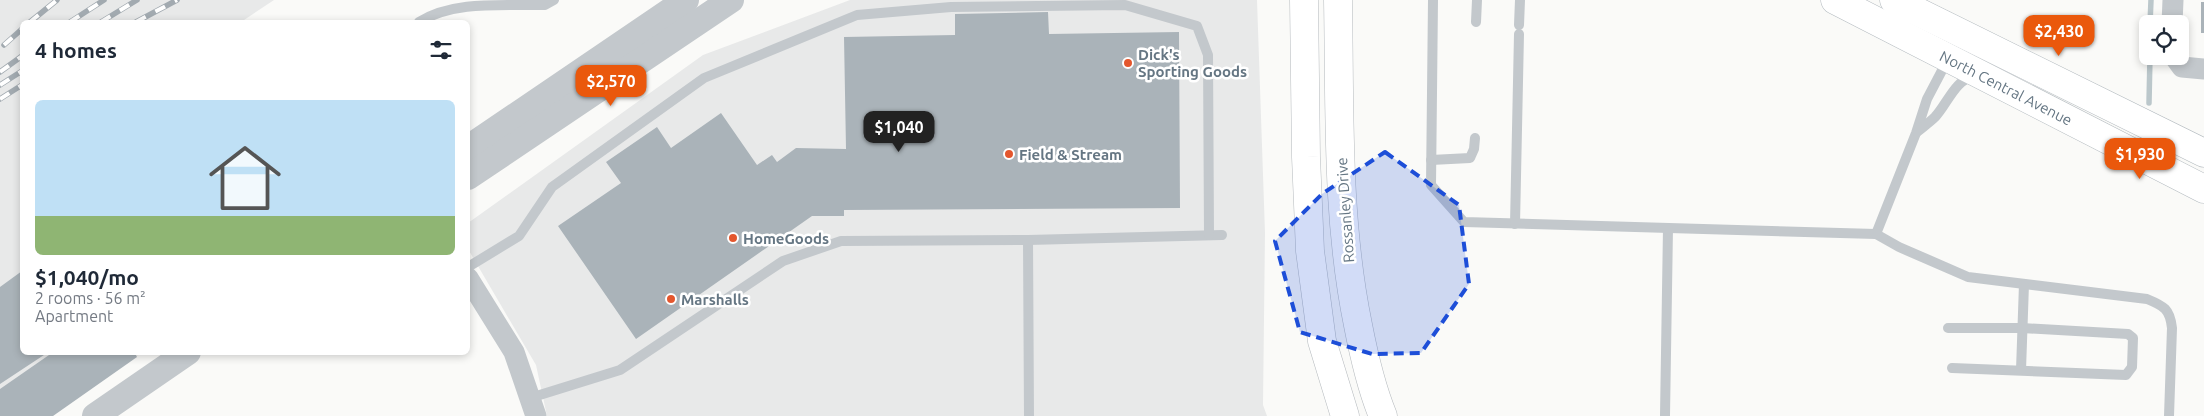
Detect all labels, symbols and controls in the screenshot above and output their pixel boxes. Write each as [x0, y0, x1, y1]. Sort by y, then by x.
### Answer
pin: $2,430 [2018, 15, 2100, 57]
map controls [2139, 15, 2189, 65]
button: locate [2139, 15, 2189, 65]
text: $2,430 [2034, 22, 2084, 40]
icon: filters [427, 36, 455, 64]
text: 4 homes [35, 38, 117, 62]
place label: Dick's Sporting Goods [1138, 46, 1247, 80]
street label: North Central Avenue [1937, 47, 2075, 129]
marker: Dick's Sporting Goods [1122, 57, 1134, 69]
pin: $2,570 [570, 64, 652, 107]
text: $2,570 [586, 72, 636, 90]
pin: $1,040 [858, 110, 940, 153]
text: $1,040 [874, 118, 924, 136]
icon: home [200, 133, 290, 223]
pin: $1,930 [2099, 138, 2181, 180]
text: $1,930 [2115, 145, 2165, 163]
place label: Field & Stream [1019, 146, 1122, 163]
marker: Field & Stream [1003, 148, 1015, 160]
street label: Rossanley Drive [1333, 157, 1357, 263]
place label: HomeGoods [743, 230, 829, 247]
marker: HomeGoods [727, 232, 739, 244]
text: $1,040/mo [35, 265, 139, 289]
text: 2 rooms · 56 m² [35, 289, 146, 307]
place label: Marshalls [681, 291, 749, 308]
marker: Marshalls [665, 293, 677, 305]
text: Apartment [35, 307, 113, 325]

